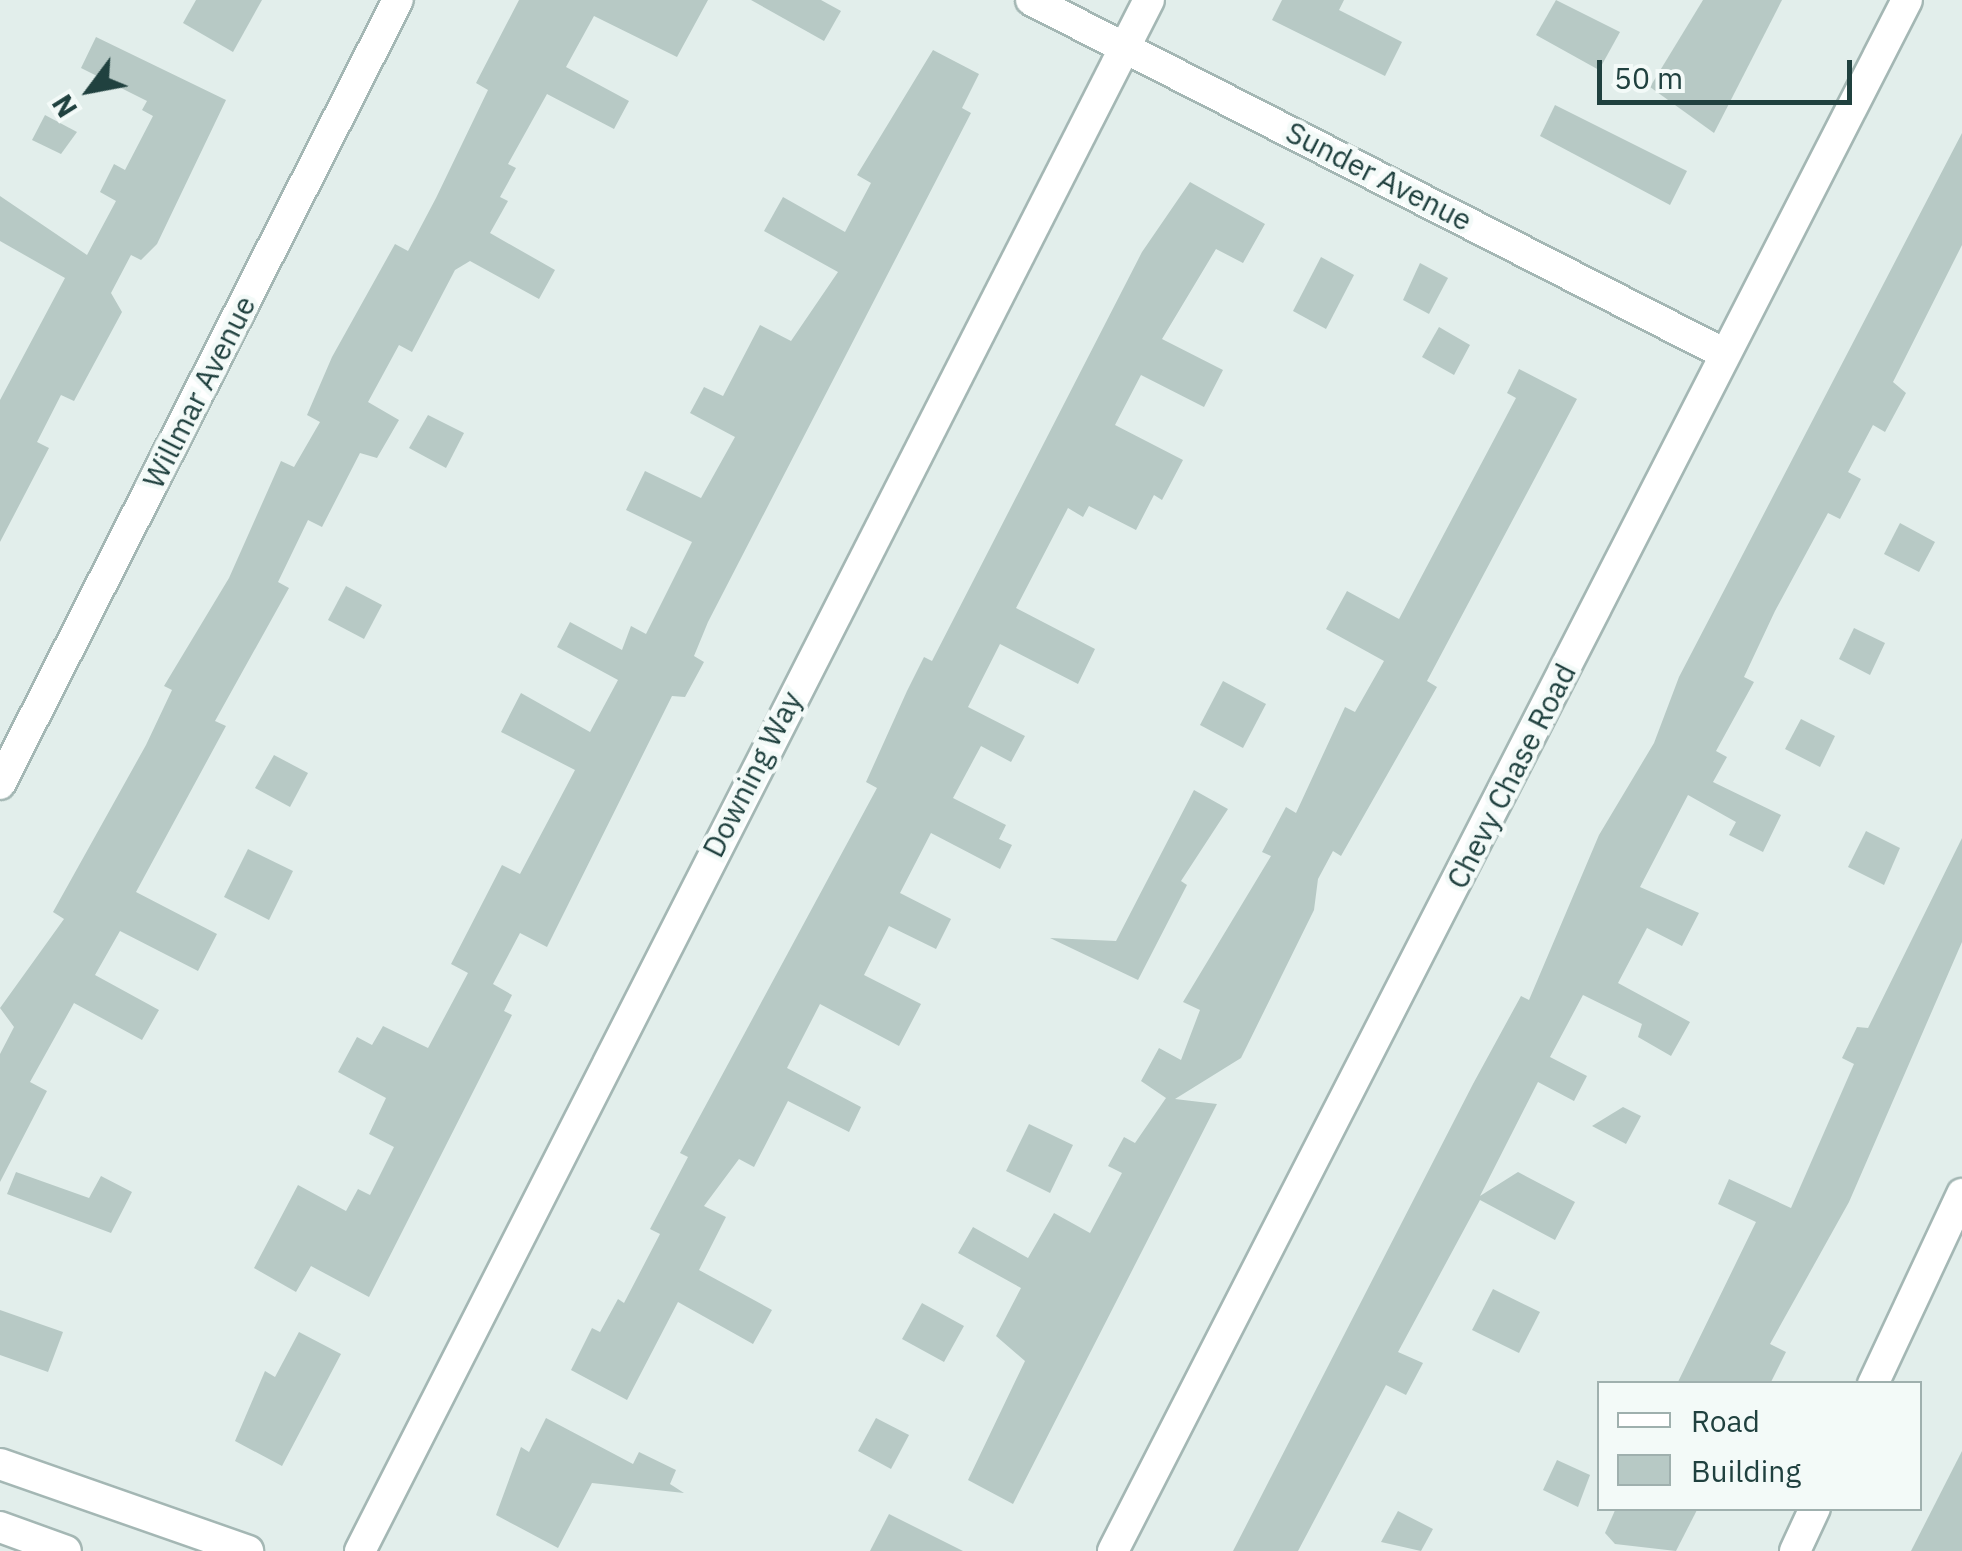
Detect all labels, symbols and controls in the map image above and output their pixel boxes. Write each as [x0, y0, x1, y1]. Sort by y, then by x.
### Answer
north arrow [40, 40, 140, 140]
scale bar [1602, 40, 1857, 102]
text: 50 m [1614, 58, 1683, 97]
text: N [43, 88, 85, 125]
street label: Sunder Avenue [1280, 114, 1478, 238]
street label: Willmar Avenue [135, 290, 263, 494]
street label: Chevy Chase Road [1439, 658, 1583, 894]
street label: Downing Way [695, 685, 809, 863]
legend [1597, 1381, 1922, 1511]
text: Road [1691, 1401, 1760, 1440]
text: Building [1691, 1451, 1801, 1490]

